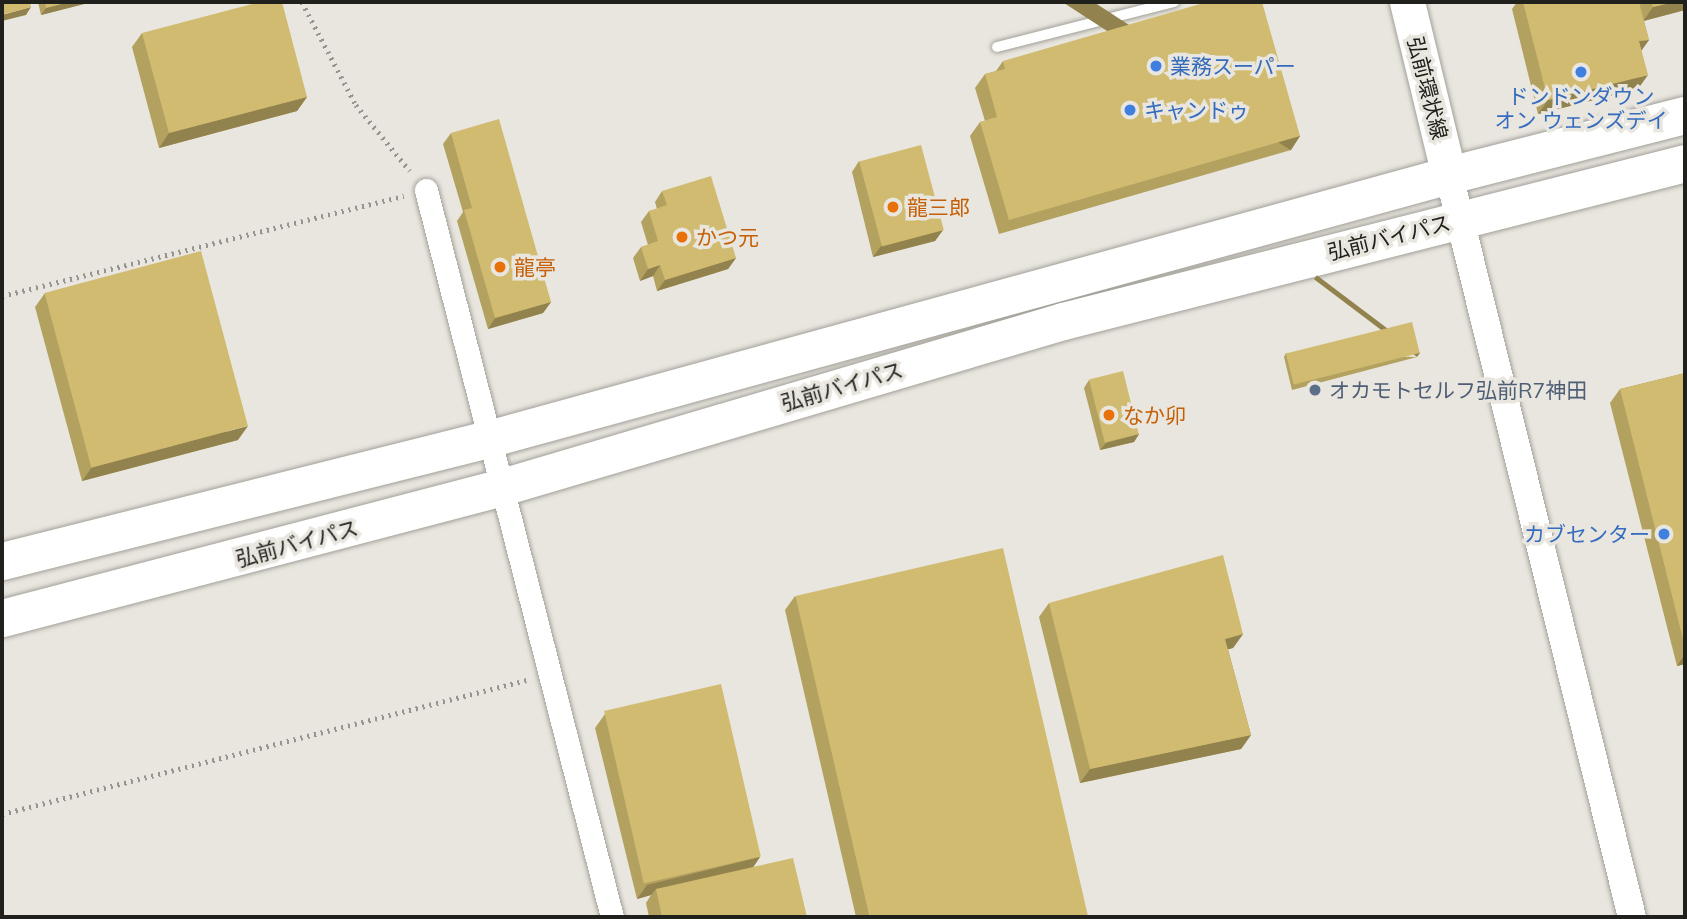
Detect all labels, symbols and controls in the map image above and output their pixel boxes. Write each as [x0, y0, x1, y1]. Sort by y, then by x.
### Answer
street label: 弘前環状線 [1403, 34, 1453, 142]
place label: 業務スーパー [1170, 53, 1296, 79]
marker: 業務スーパー [1148, 58, 1164, 74]
marker: ドンドンダウン オン ウェンズデイ [1573, 64, 1589, 80]
place label: ドンドンダウン オン ウェンズデイ [1494, 83, 1668, 133]
place label: キャンドゥ [1144, 97, 1249, 123]
marker: キャンドゥ [1122, 102, 1138, 118]
place label: 龍三郎 [907, 194, 970, 220]
marker: 龍三郎 [885, 199, 901, 215]
street label: 弘前バイパス [1325, 210, 1453, 264]
place label: かつ元 [696, 224, 759, 250]
marker: かつ元 [674, 229, 690, 245]
place label: 龍亭 [514, 254, 556, 280]
marker: 龍亭 [492, 259, 508, 275]
street label: 弘前バイパス [778, 357, 906, 415]
place label: オカモトセルフ弘前R7神田 [1329, 377, 1587, 403]
marker: オカモトセルフ弘前R7神田 [1307, 382, 1323, 398]
place label: なか卯 [1123, 402, 1186, 428]
marker: なか卯 [1101, 407, 1117, 423]
street label: 弘前バイパス [233, 515, 361, 571]
place label: カブセンター [1524, 521, 1650, 547]
marker: カブセンター [1656, 526, 1672, 542]

